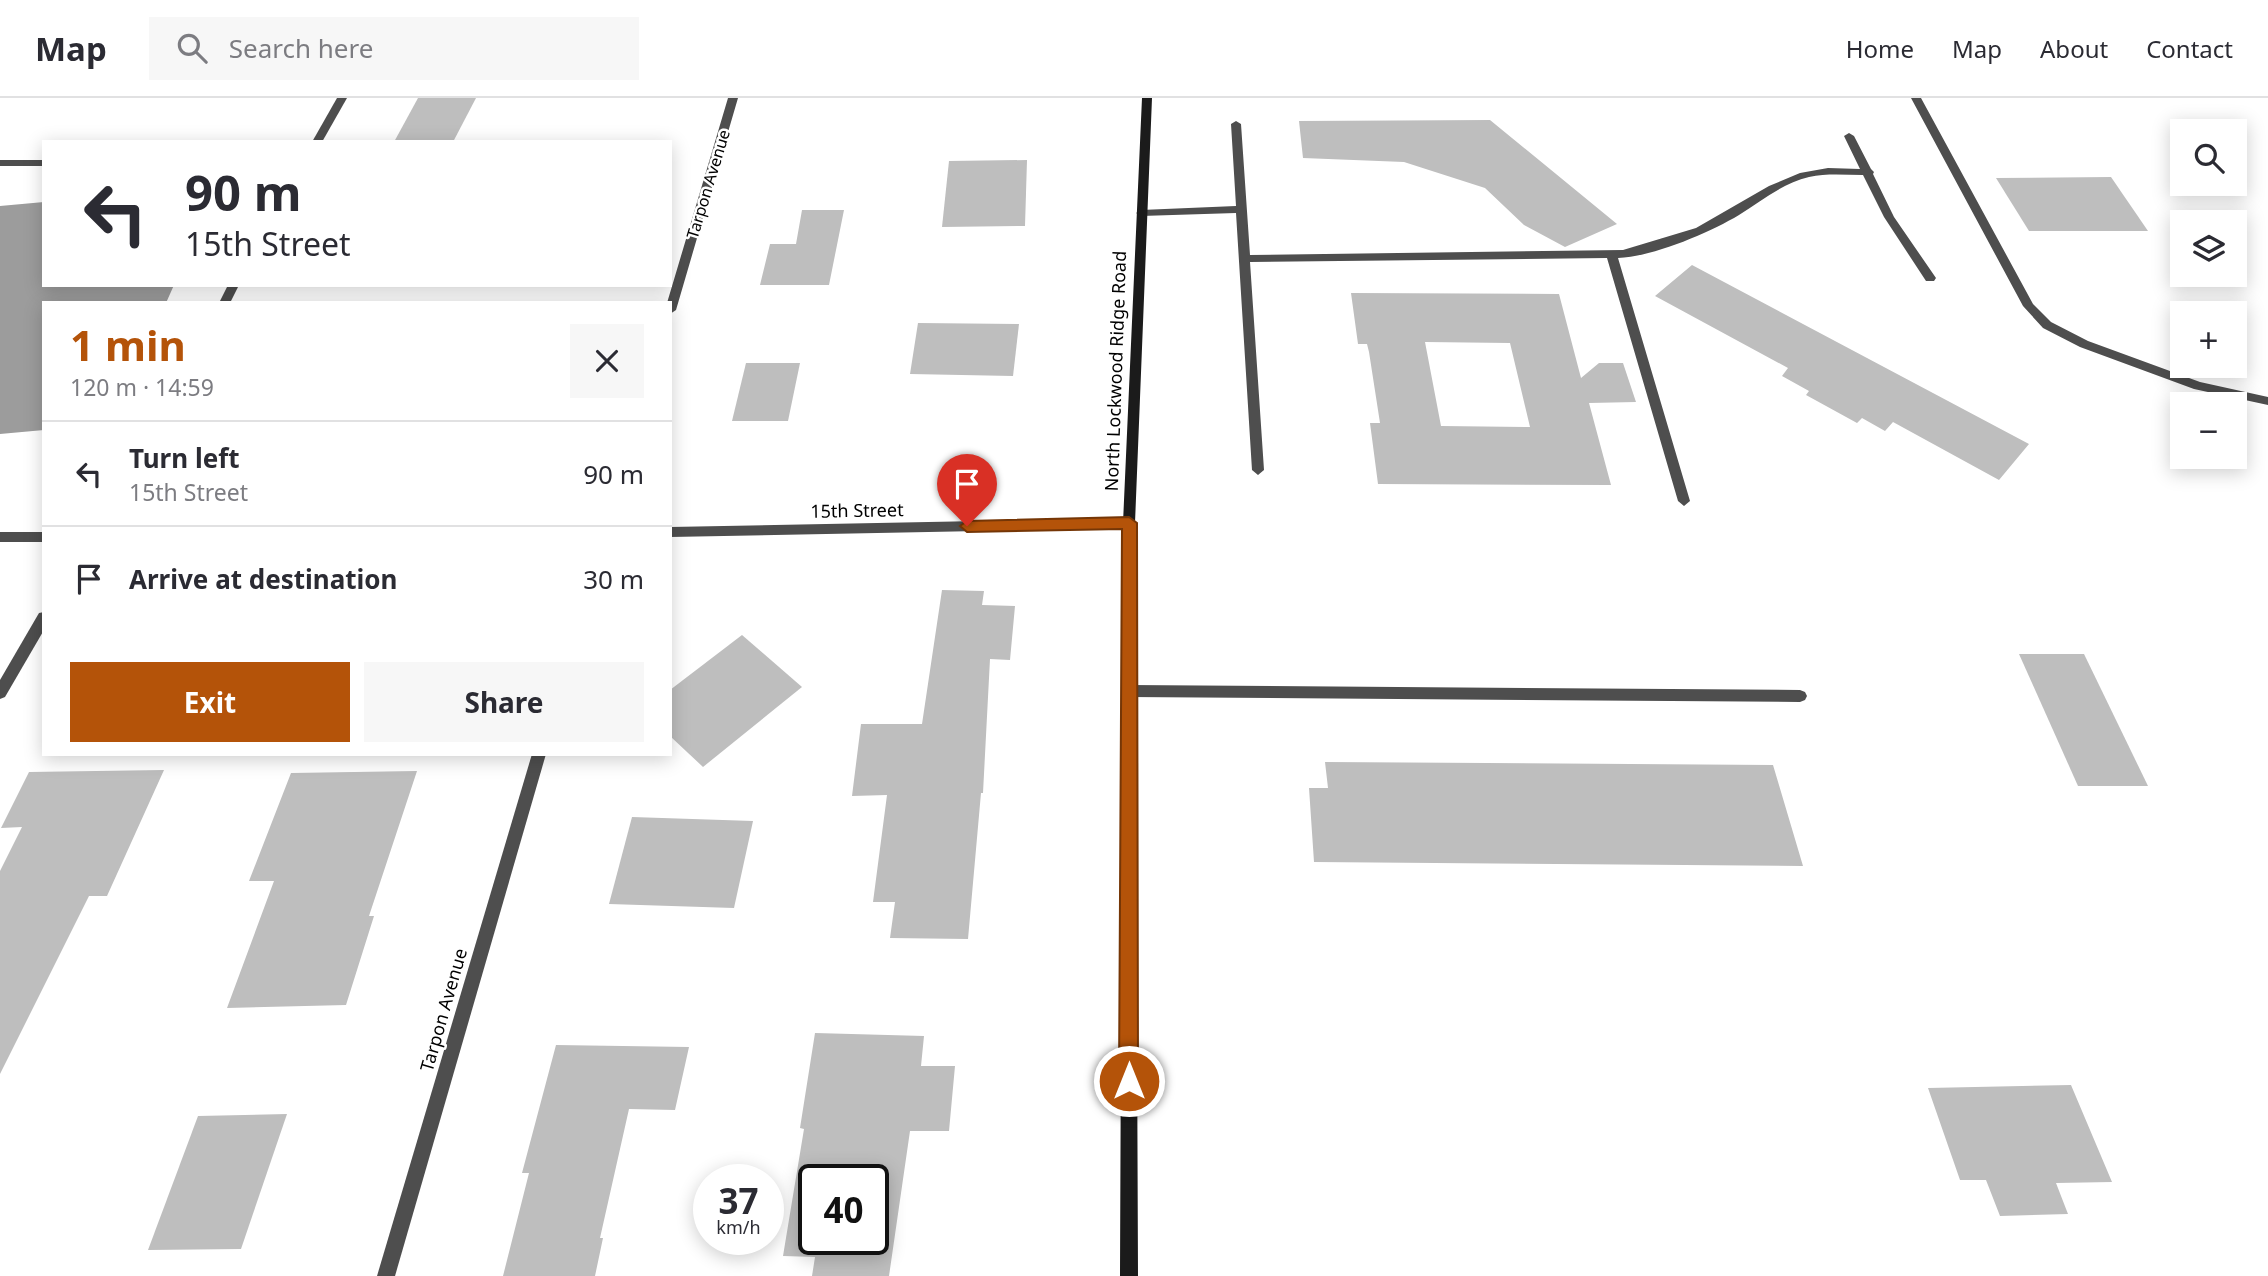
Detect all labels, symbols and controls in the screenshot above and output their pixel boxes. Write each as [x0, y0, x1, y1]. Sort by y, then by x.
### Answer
search box [149, 17, 639, 80]
text: Map [35, 26, 107, 71]
icon: search [173, 29, 211, 67]
text: Search here [229, 30, 373, 66]
text: Home [1846, 32, 1914, 65]
text: Map [1952, 32, 2002, 65]
text: About [2040, 32, 2108, 65]
text: Contact [2146, 32, 2233, 65]
map controls [2170, 119, 2247, 469]
button: search [2170, 119, 2247, 196]
street label: Tarpon Avenue [681, 127, 735, 241]
text: 90 m [185, 159, 302, 225]
icon: left [70, 168, 161, 259]
button: layers [2170, 210, 2247, 287]
text: 15th Street [185, 222, 351, 265]
street label: North Lockwood Ridge Road [1099, 250, 1131, 492]
button: + [2170, 301, 2247, 378]
text: 1 min [70, 316, 186, 373]
button: close [570, 324, 644, 398]
text: 120 m · 14:59 [70, 371, 214, 403]
button: − [2170, 392, 2247, 469]
text: Turn left [129, 440, 240, 476]
pin [937, 454, 997, 526]
icon: left [70, 455, 108, 493]
text: 90 m [583, 456, 644, 492]
icon: arrive [948, 465, 986, 503]
text: 15th Street [129, 476, 248, 508]
street label: 15th Street [810, 497, 904, 523]
icon: arrive [70, 560, 108, 598]
text: Arrive at destination [129, 561, 398, 597]
text: 30 m [583, 561, 644, 597]
button: Exit [70, 662, 350, 742]
button: Share [364, 662, 644, 742]
street label: Tarpon Avenue [414, 945, 472, 1074]
position arrow [1092, 1044, 1166, 1118]
speed limit sign: 40 [798, 1164, 889, 1255]
text: 37 [718, 1177, 759, 1224]
text: km/h [716, 1215, 761, 1239]

